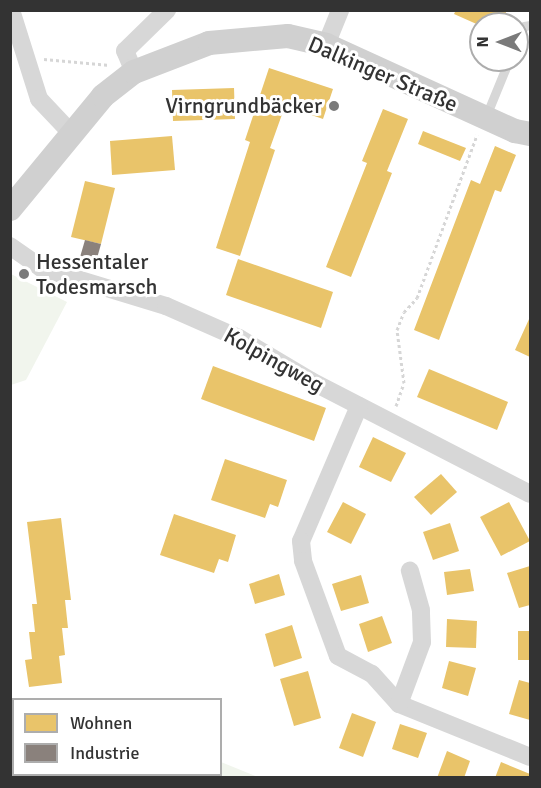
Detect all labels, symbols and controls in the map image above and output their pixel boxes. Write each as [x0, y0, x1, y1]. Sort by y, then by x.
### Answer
north arrow [469, 12, 529, 72]
street label: Dalkinger Straße [304, 31, 462, 117]
text: N [473, 36, 493, 48]
place label: Virngrundbäcker [165, 93, 322, 119]
marker: Virngrundbäcker [327, 99, 341, 113]
place label: Hessentaler Todesmarsch [36, 248, 157, 300]
marker: Hessentaler Todesmarsch [17, 267, 31, 281]
street label: Kolpingweg [219, 322, 329, 398]
legend [12, 698, 222, 776]
text: Wohnen [70, 712, 132, 734]
text: Industrie [70, 742, 140, 764]

